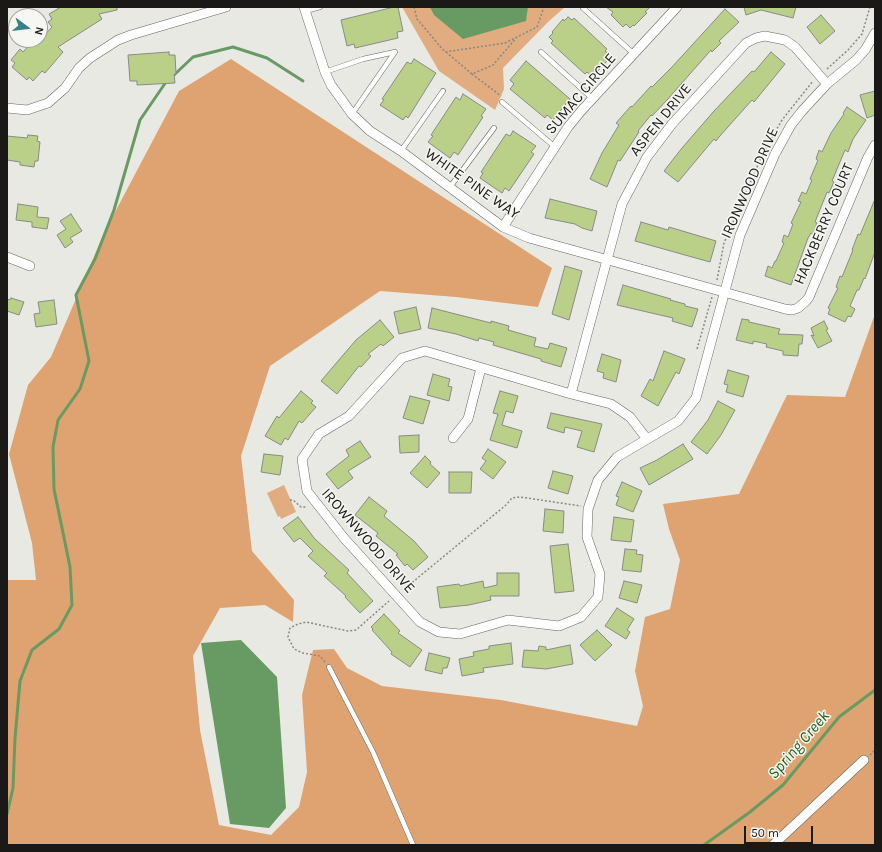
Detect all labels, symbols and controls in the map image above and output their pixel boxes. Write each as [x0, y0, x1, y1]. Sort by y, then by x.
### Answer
north arrow [8, 8, 48, 48]
text: N [32, 25, 46, 36]
street label: SUMAC CIRCLE [542, 50, 620, 138]
street label: ASPEN DRIVE [626, 80, 696, 160]
street label: IRONWOOD DRIVE [717, 125, 783, 241]
street label: WHITE PINE WAY [421, 145, 523, 223]
street label: HACKBERRY COURT [790, 161, 858, 287]
street label: IROWNWOOD DRIVE [318, 485, 418, 597]
water label: Spring Creek [764, 707, 834, 783]
scale bar [746, 818, 815, 844]
text: 50 m [751, 826, 779, 840]

